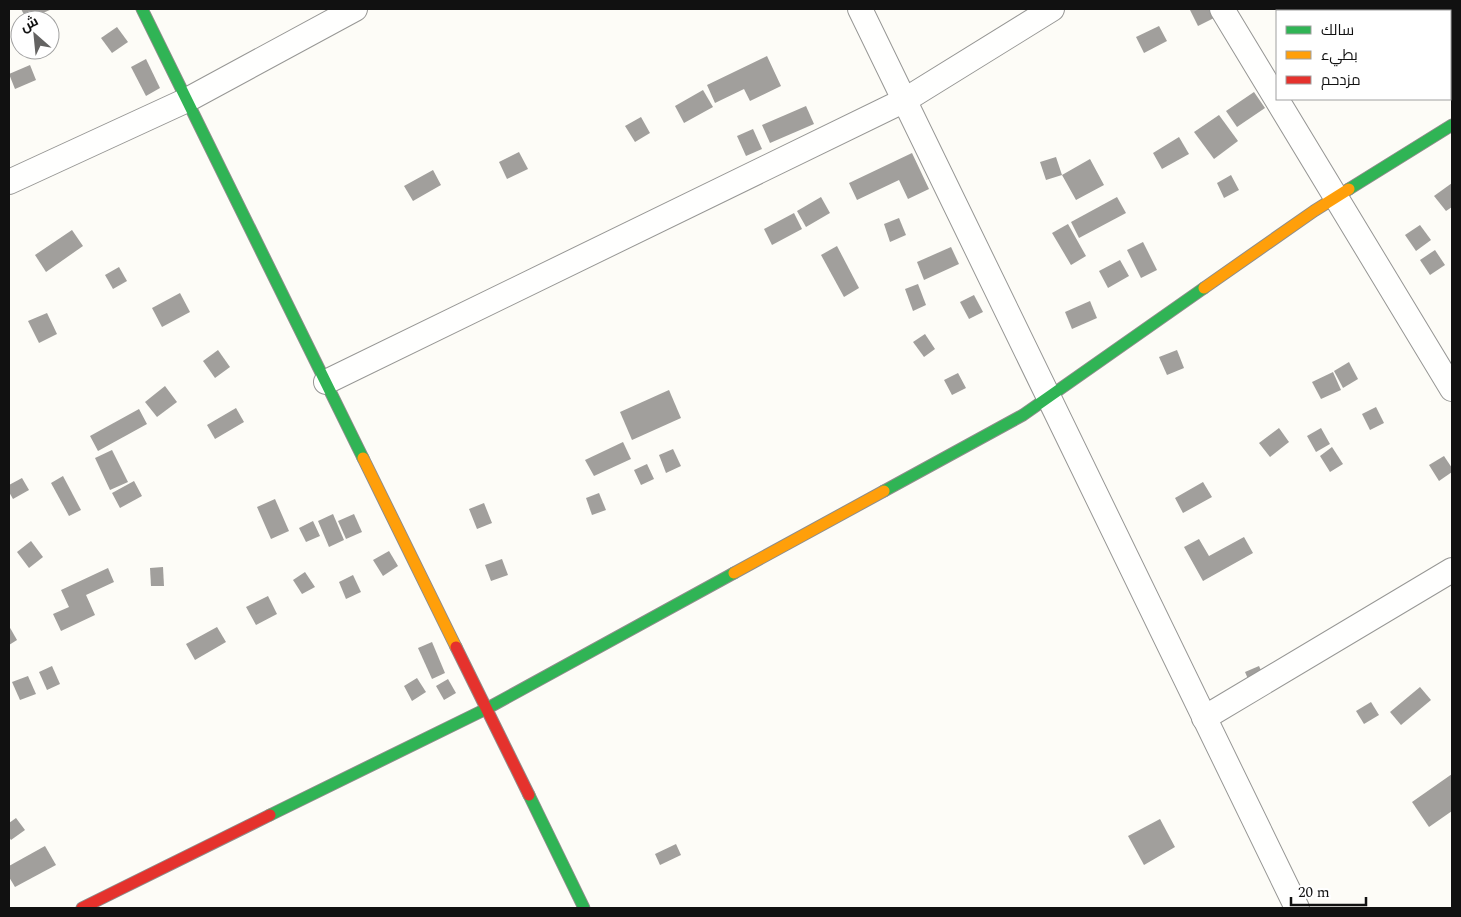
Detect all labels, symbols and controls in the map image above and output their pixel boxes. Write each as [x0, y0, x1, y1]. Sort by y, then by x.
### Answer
north arrow [10, 10, 60, 60]
text: ش [17, 10, 42, 37]
legend [1276, 10, 1451, 100]
text: سالك [1321, 19, 1354, 42]
text: بطيء [1321, 44, 1358, 67]
text: مزدحم [1321, 69, 1361, 92]
scale bar [1291, 874, 1366, 906]
text: 20 m [1298, 881, 1330, 904]

